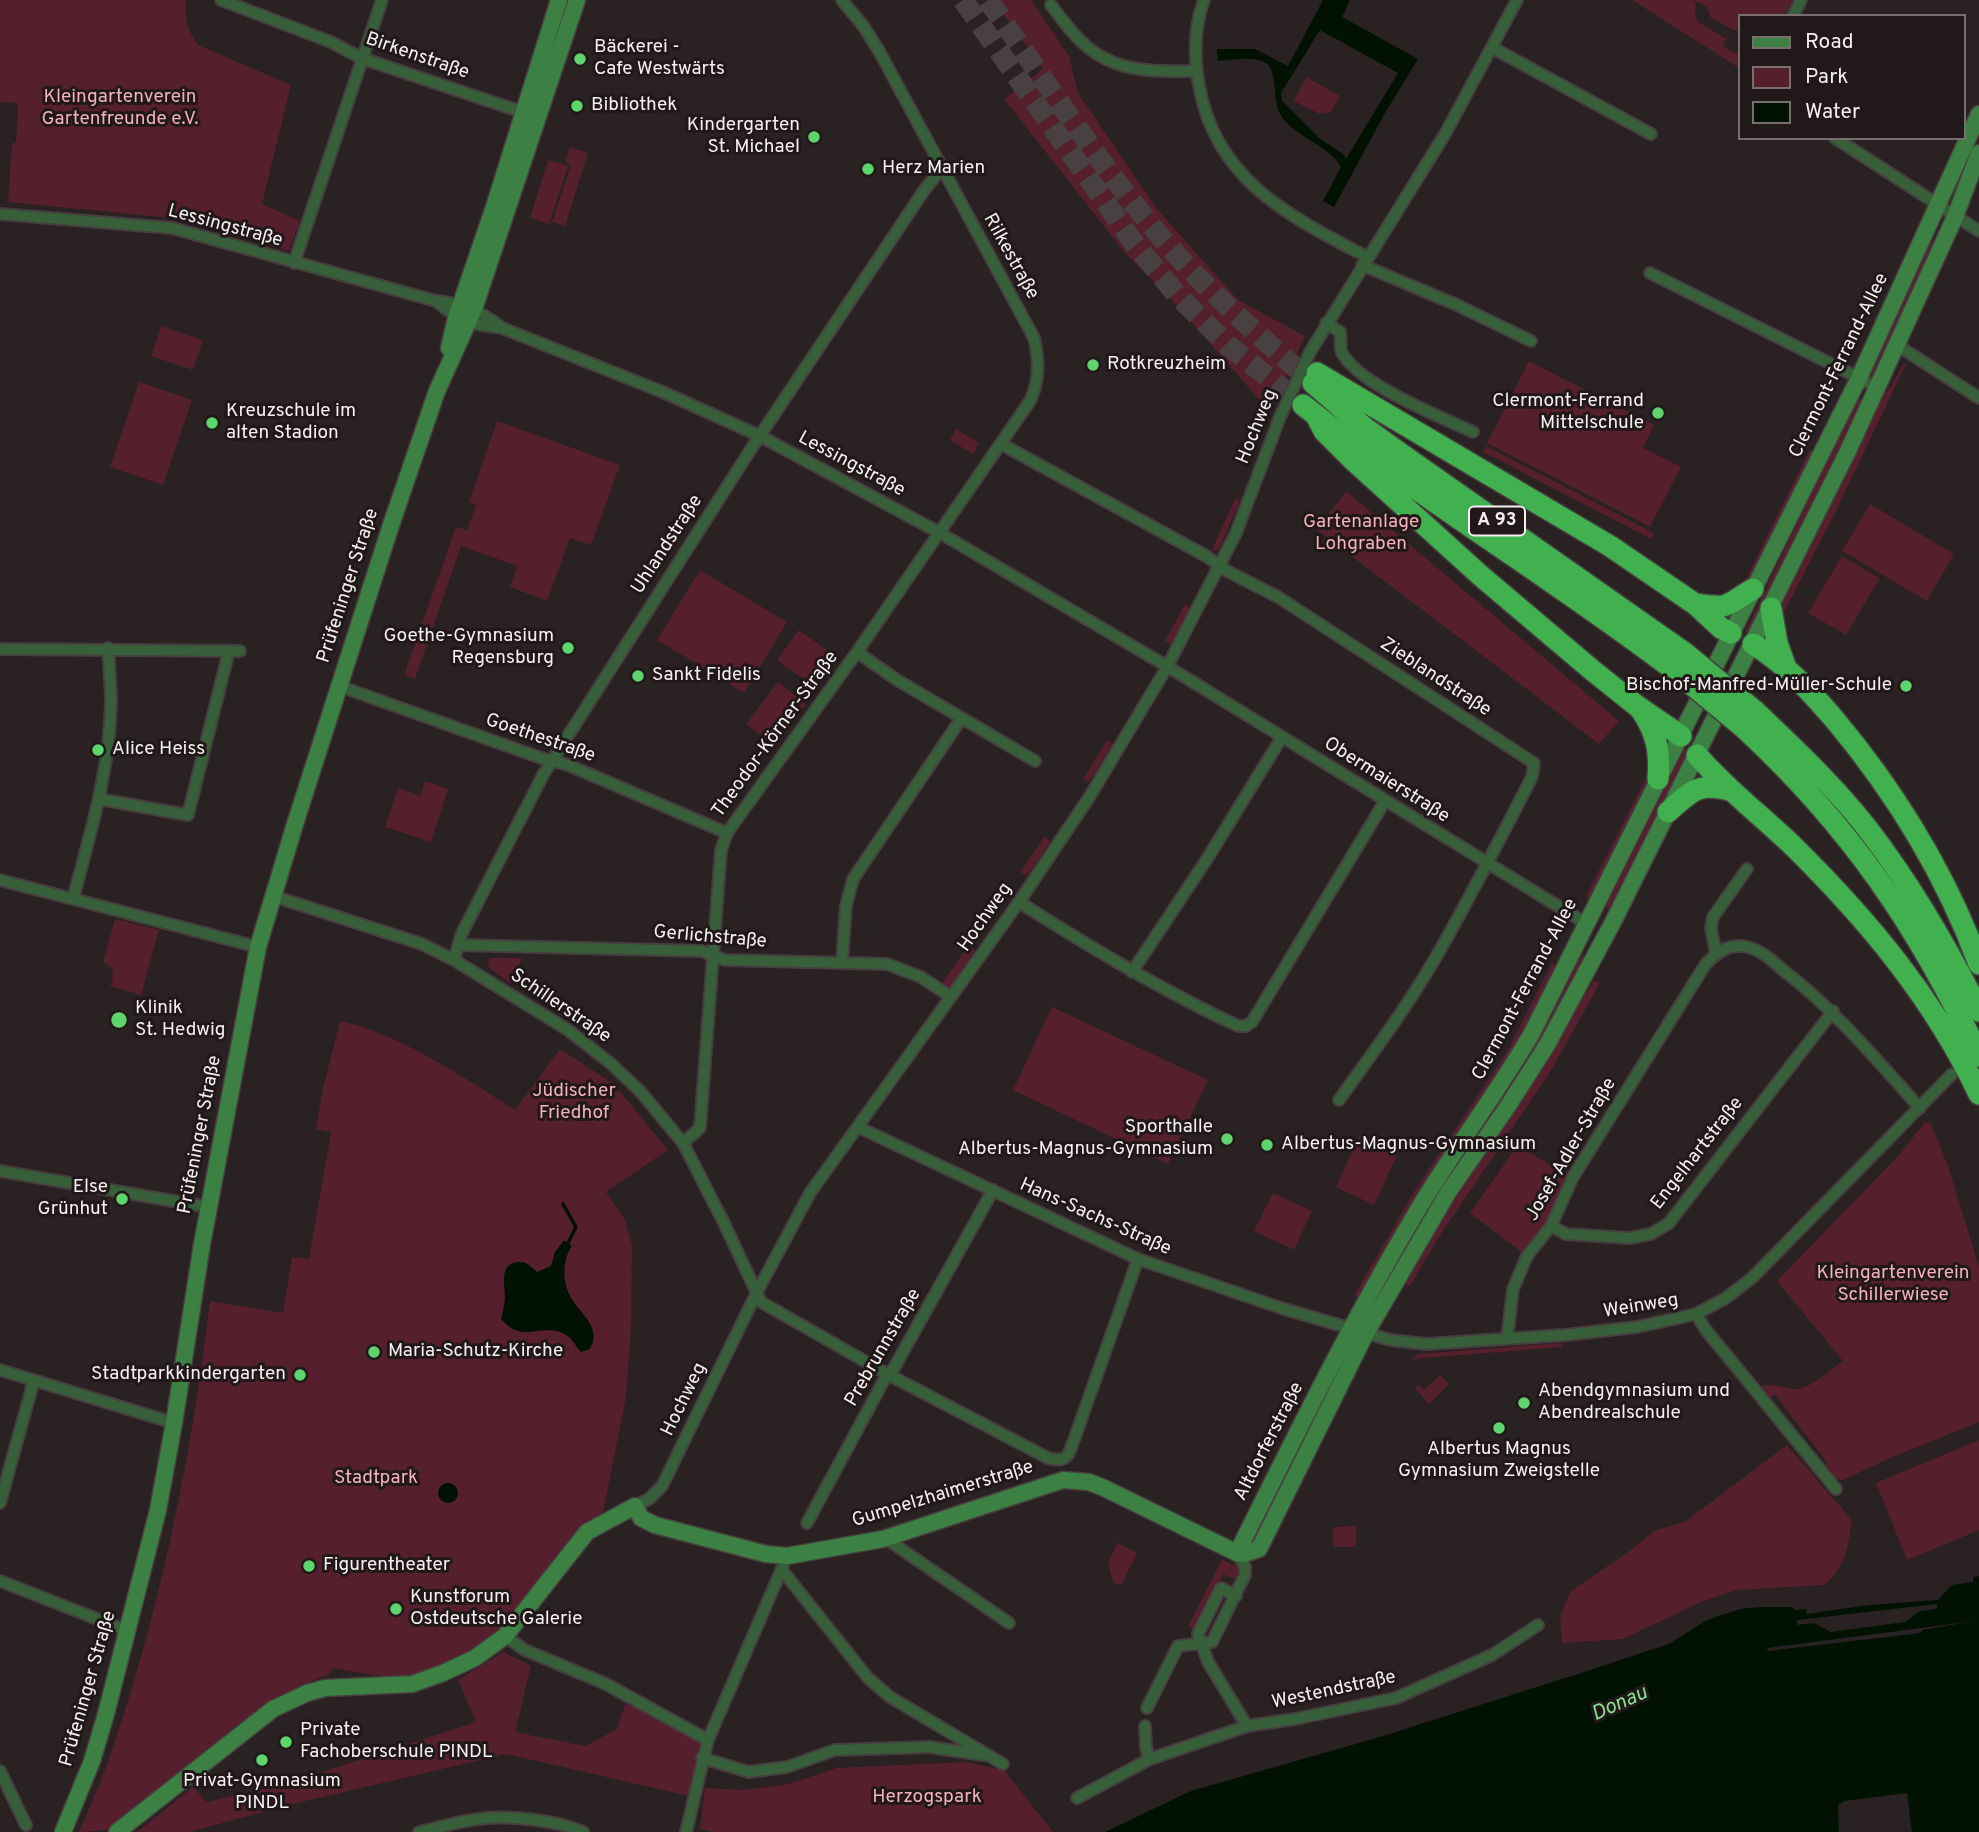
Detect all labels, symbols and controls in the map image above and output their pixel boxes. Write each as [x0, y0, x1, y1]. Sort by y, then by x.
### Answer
legend [1738, 14, 1965, 140]
street label: Birkenstraße [362, 29, 472, 85]
text: Road [1805, 29, 1854, 56]
place label: Bäckerei - Cafe Westwärts [594, 37, 725, 81]
marker: Bäckerei - Cafe Westwärts [572, 51, 588, 67]
text: Park [1805, 64, 1848, 91]
park label: Kleingartenverein Gartenfreunde e.V. [41, 87, 199, 131]
place label: Bibliothek [591, 95, 677, 117]
marker: Bibliothek [569, 98, 585, 114]
text: Water [1805, 99, 1860, 126]
place label: Kindergarten St. Michael [687, 115, 800, 159]
marker: Kindergarten St. Michael [806, 129, 822, 145]
place label: Herz Marien [882, 158, 985, 180]
marker: Herz Marien [860, 161, 876, 177]
street label: Lessingstraße [165, 201, 285, 253]
street label: Rilkestraße [977, 210, 1043, 304]
street label: Clermont-Ferrand-Allee [1785, 270, 1895, 462]
place label: Rotkreuzheim [1107, 354, 1226, 376]
marker: Rotkreuzheim [1085, 357, 1101, 373]
street label: Hochweg [1233, 386, 1283, 468]
place label: Clermont-Ferrand Mittelschule [1492, 391, 1644, 435]
place label: Kreuzschule im alten Stadion [226, 401, 356, 445]
marker: Clermont-Ferrand Mittelschule [1650, 405, 1666, 421]
marker: Kreuzschule im alten Stadion [204, 415, 220, 431]
street label: Lessingstraße [794, 427, 908, 503]
street label: Uhlandstraße [628, 491, 708, 599]
street label: Prüfeninger Straße [313, 506, 385, 666]
road number: A 93 [1469, 506, 1525, 536]
park label: Gartenanlage Lohgraben [1303, 512, 1419, 556]
place label: Goethe-Gymnasium Regensburg [383, 626, 554, 670]
street label: Zieblandstraße [1375, 634, 1495, 722]
marker: Goethe-Gymnasium Regensburg [560, 640, 576, 656]
street label: Theodor-Körner-Straße [708, 647, 844, 823]
place label: Sankt Fidelis [652, 665, 761, 687]
marker: Sankt Fidelis [630, 668, 646, 684]
place label: Bischof-Manfred-Müller-Schule [1626, 675, 1892, 697]
marker: Bischof-Manfred-Müller-Schule [1898, 678, 1914, 694]
street label: Goethestraße [482, 710, 598, 768]
street label: Obermaierstraße [1319, 733, 1453, 829]
place label: Alice Heiss [112, 739, 205, 761]
marker: Alice Heiss [90, 742, 106, 758]
street label: Hochweg [954, 879, 1018, 957]
street label: Clermont-Ferrand-Allee [1468, 895, 1584, 1085]
street label: Gerlichstraße [652, 922, 768, 954]
street label: Schillerstraße [505, 965, 615, 1049]
place label: Klinik St. Hedwig [135, 998, 225, 1042]
marker: Klinik St. Hedwig [109, 1010, 129, 1030]
street label: Prüfeninger Straße [174, 1054, 228, 1216]
street label: Josef-Adler-Straße [1522, 1074, 1622, 1226]
park label: Jüdischer Friedhof [532, 1081, 616, 1125]
street label: Engelhartstraße [1647, 1093, 1749, 1215]
place label: Sporthalle Albertus-Magnus-Gymnasium [958, 1117, 1213, 1161]
marker: Sporthalle Albertus-Magnus-Gymnasium [1219, 1131, 1235, 1147]
place label: Albertus-Magnus-Gymnasium [1281, 1134, 1536, 1156]
marker: Albertus-Magnus-Gymnasium [1259, 1137, 1275, 1153]
street label: Hans-Sachs-Straße [1016, 1174, 1174, 1262]
place label: Else Grünhut [38, 1177, 108, 1221]
marker: Else Grünhut [114, 1191, 130, 1207]
park label: Kleingartenverein Schillerwiese [1816, 1263, 1970, 1307]
street label: Prebrunnstraße [841, 1285, 927, 1411]
street label: Weinweg [1602, 1290, 1680, 1324]
place label: Maria-Schutz-Kirche [388, 1341, 563, 1363]
marker: Maria-Schutz-Kirche [366, 1344, 382, 1360]
street label: Hochweg [657, 1360, 713, 1440]
place label: Stadtparkkindergarten [91, 1364, 286, 1386]
marker: Stadtparkkindergarten [292, 1367, 308, 1383]
street label: Altdorferstraße [1230, 1379, 1310, 1505]
place label: Abendgymnasium und Abendrealschule [1538, 1381, 1730, 1425]
marker: Abendgymnasium und Abendrealschule [1516, 1395, 1532, 1411]
marker: Albertus Magnus Gymnasium Zweigstelle [1491, 1420, 1507, 1436]
place label: Albertus Magnus Gymnasium Zweigstelle [1398, 1439, 1600, 1483]
street label: Gumpelzhaimerstraße [850, 1457, 1036, 1533]
park label: Stadtpark [334, 1468, 418, 1490]
place label: Figurentheater [323, 1555, 450, 1577]
marker: Figurentheater [301, 1558, 317, 1574]
place label: Kunstforum Ostdeutsche Galerie [410, 1587, 582, 1631]
marker: Kunstforum Ostdeutsche Galerie [388, 1601, 404, 1617]
street label: Prüfeninger Straße [56, 1608, 122, 1770]
street label: Westendstraße [1270, 1667, 1398, 1715]
water label: Donau [1588, 1682, 1652, 1728]
place label: Private Fachoberschule PINDL [300, 1720, 493, 1764]
marker: Private Fachoberschule PINDL [278, 1734, 294, 1750]
marker: Privat-Gymnasium PINDL [254, 1752, 270, 1768]
place label: Privat-Gymnasium PINDL [183, 1771, 341, 1815]
park label: Herzogspark [872, 1787, 982, 1809]

